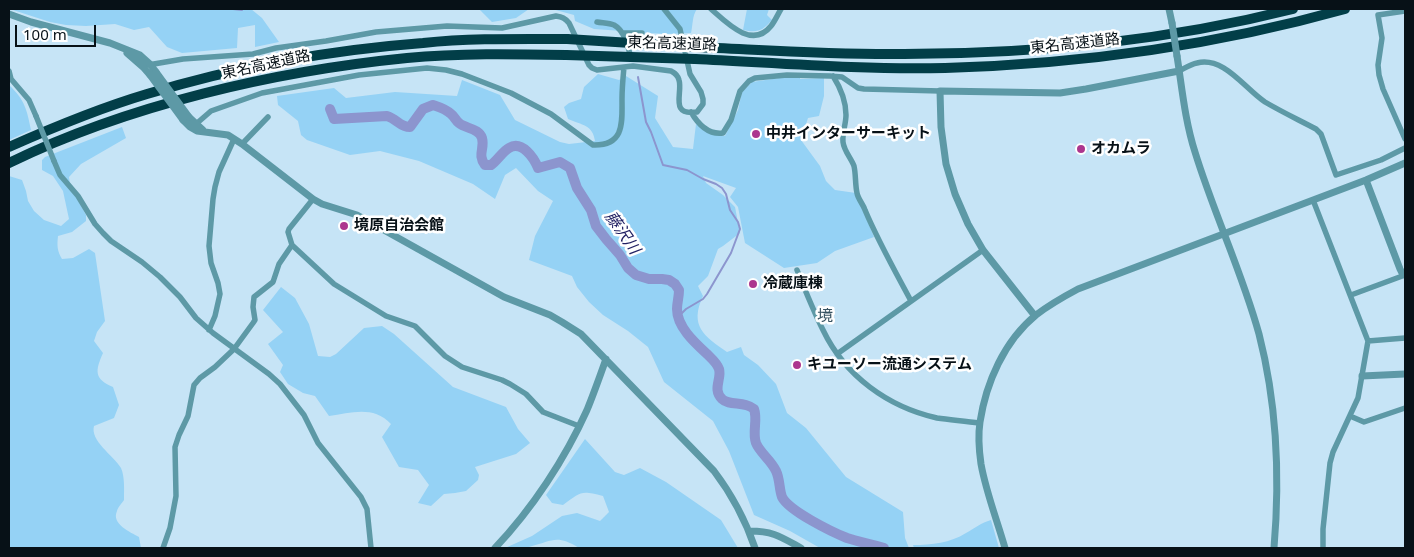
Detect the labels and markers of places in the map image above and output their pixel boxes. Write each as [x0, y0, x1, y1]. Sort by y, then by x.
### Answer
place label: 中井インターサーキット [766, 125, 931, 143]
marker: 中井インターサーキット [750, 128, 762, 140]
place label: オカムラ [1091, 140, 1151, 158]
marker: オカムラ [1075, 143, 1087, 155]
place label: 境原自治会館 [354, 217, 444, 235]
marker: 境原自治会館 [338, 220, 350, 232]
place label: 冷蔵庫棟 [763, 275, 823, 293]
marker: 冷蔵庫棟 [747, 278, 759, 290]
place label: キユーソー流通システム [807, 356, 972, 374]
marker: キユーソー流通システム [791, 359, 803, 371]

